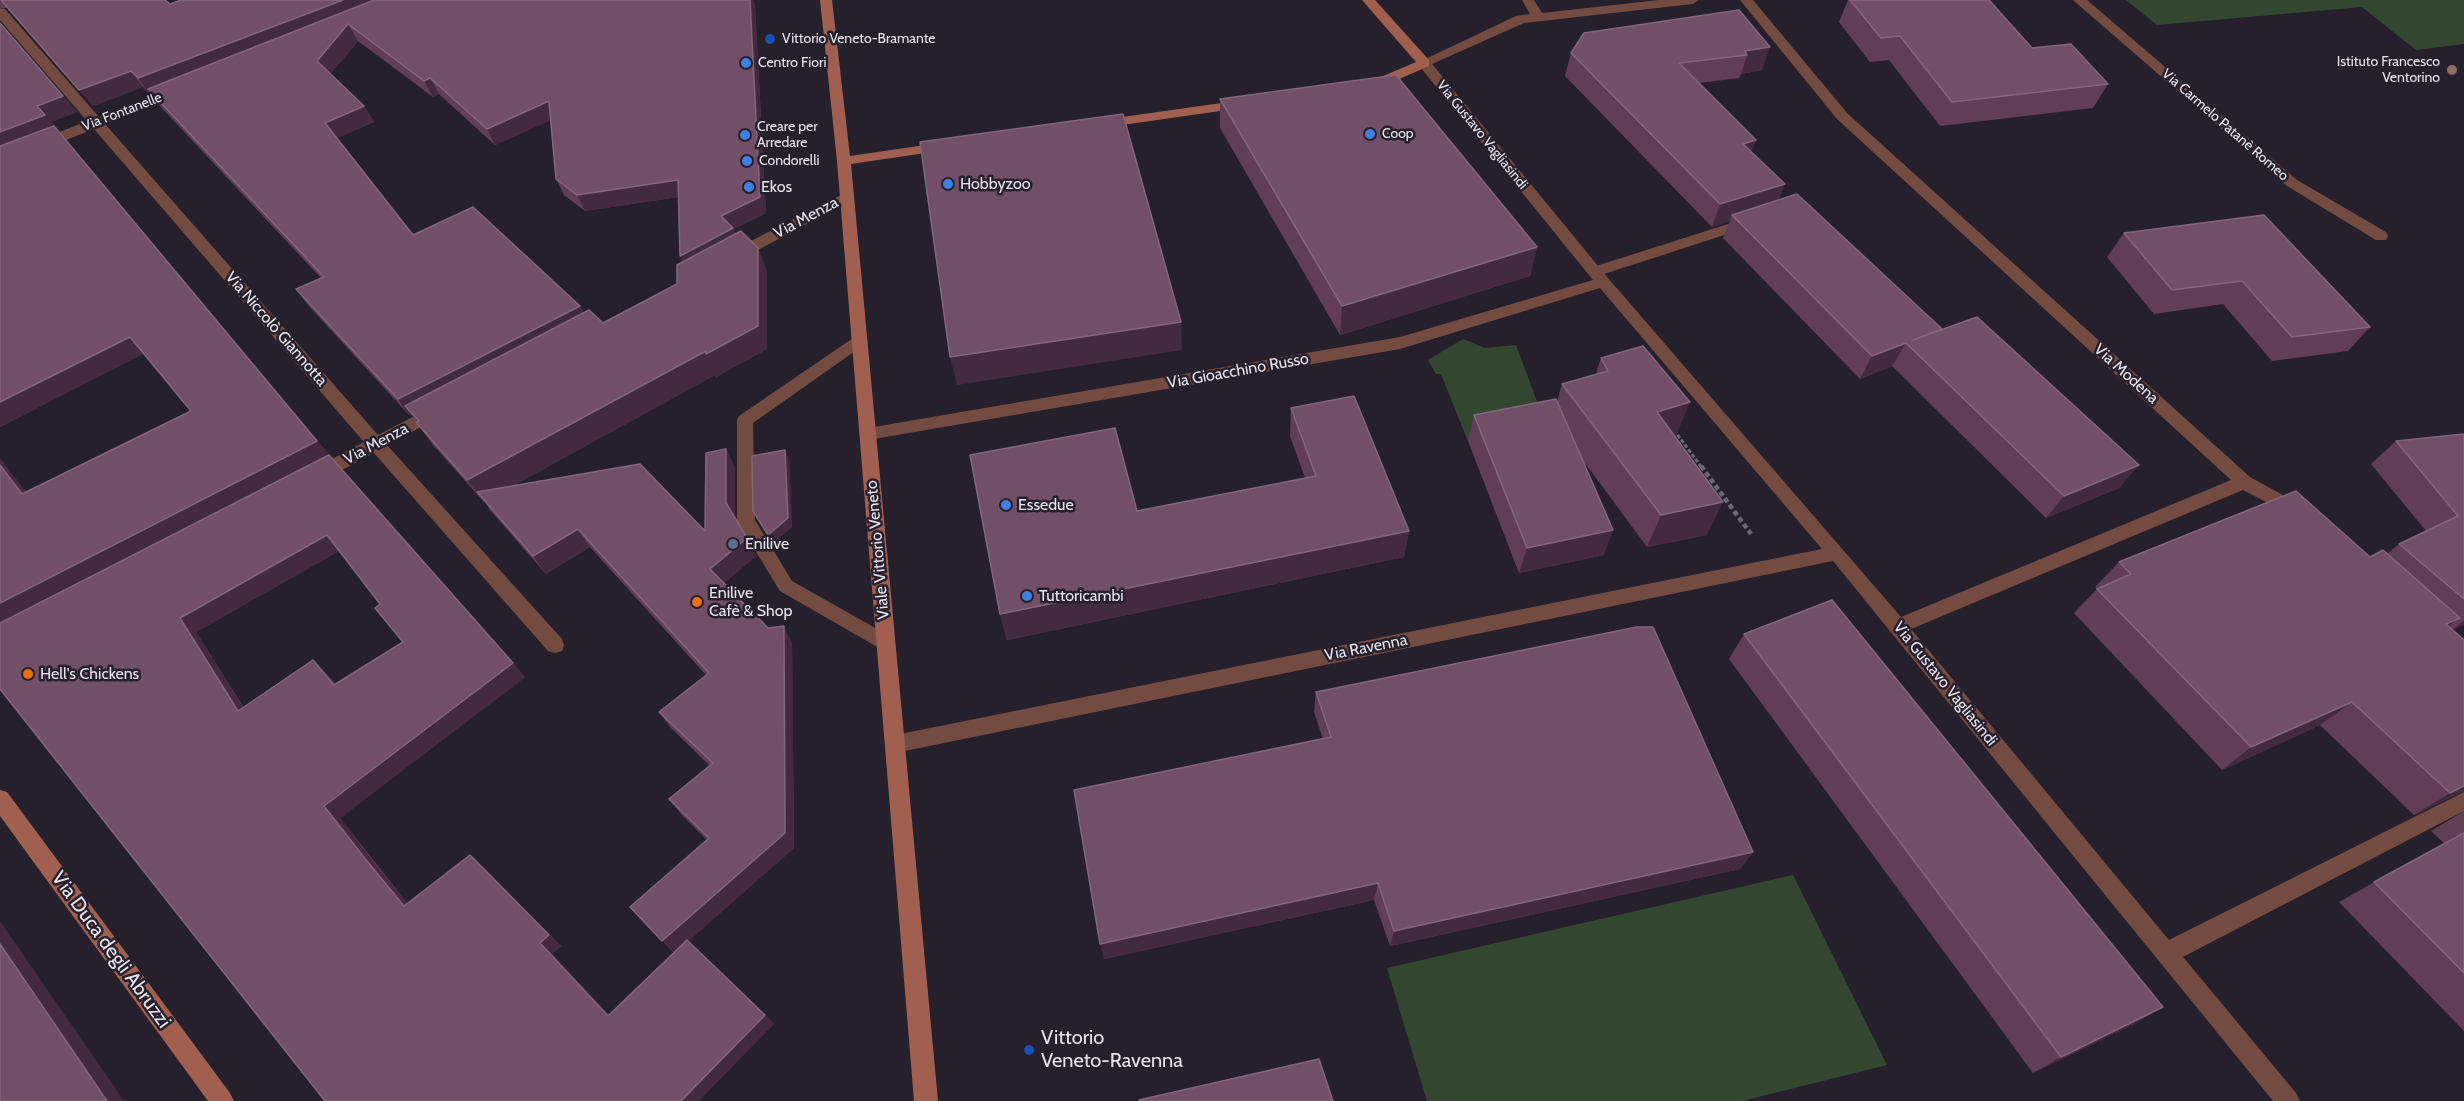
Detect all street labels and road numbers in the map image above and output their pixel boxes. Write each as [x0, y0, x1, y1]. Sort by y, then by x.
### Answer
street label: Via Carmelo Patanè Romeo [2158, 65, 2292, 185]
street label: Via Gustavo Vagliasindi [1433, 77, 1531, 193]
street label: Via Fontanelle [80, 89, 164, 135]
street label: Via Menza [770, 193, 842, 243]
street label: Via Niccolò Giannotta [221, 268, 331, 390]
street label: Via Modena [2090, 340, 2162, 408]
street label: Via Gioacchino Russo [1166, 349, 1310, 393]
street label: Via Menza [340, 419, 412, 469]
street label: Viale Vittorio Veneto [862, 480, 894, 620]
street label: Via Gustavo Vagliasindi [1889, 618, 2001, 750]
street label: Via Ravenna [1323, 631, 1409, 665]
street label: Via Duca degli Abruzzi [46, 867, 176, 1033]

